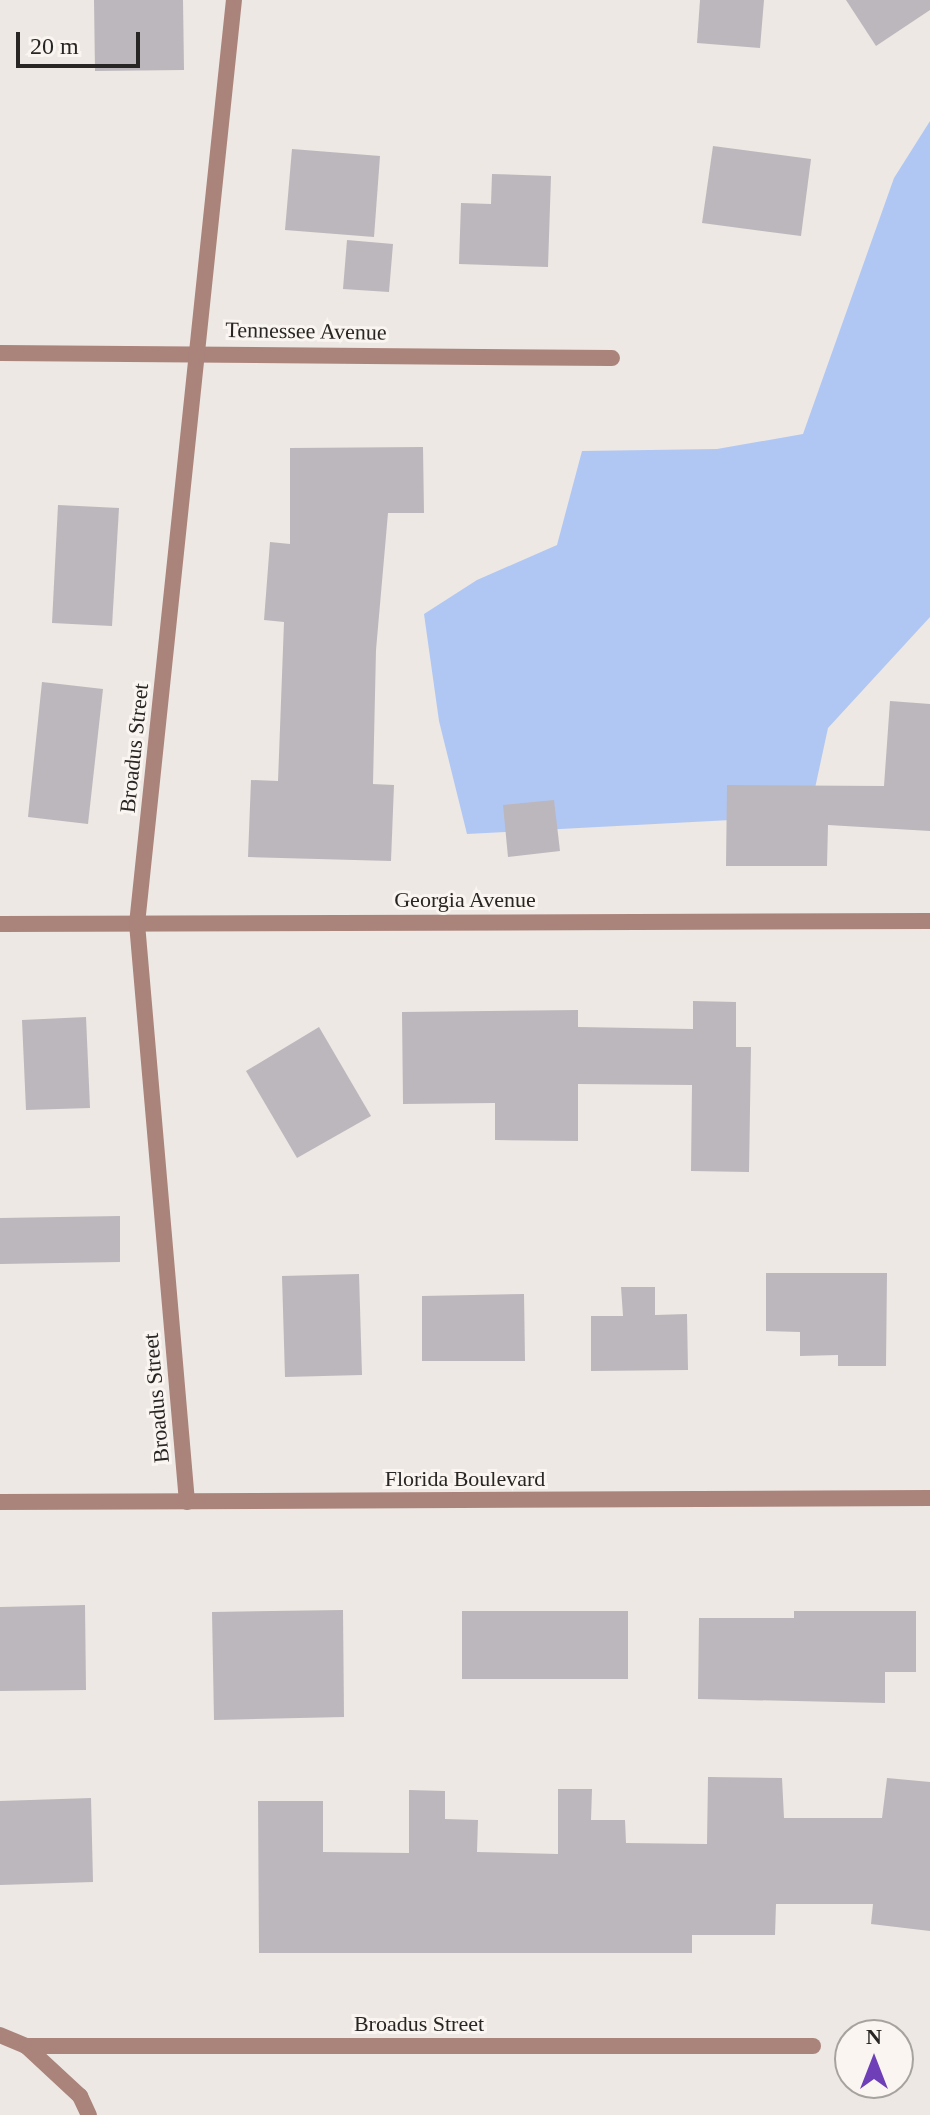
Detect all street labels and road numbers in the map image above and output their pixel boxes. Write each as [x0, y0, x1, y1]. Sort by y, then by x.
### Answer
street label: Tennessee Avenue [225, 316, 387, 346]
street label: Broadus Street [114, 682, 154, 814]
street label: Georgia Avenue [394, 887, 536, 913]
street label: Broadus Street [137, 1332, 175, 1464]
street label: Florida Boulevard [385, 1466, 545, 1492]
street label: Broadus Street [354, 2011, 484, 2037]

